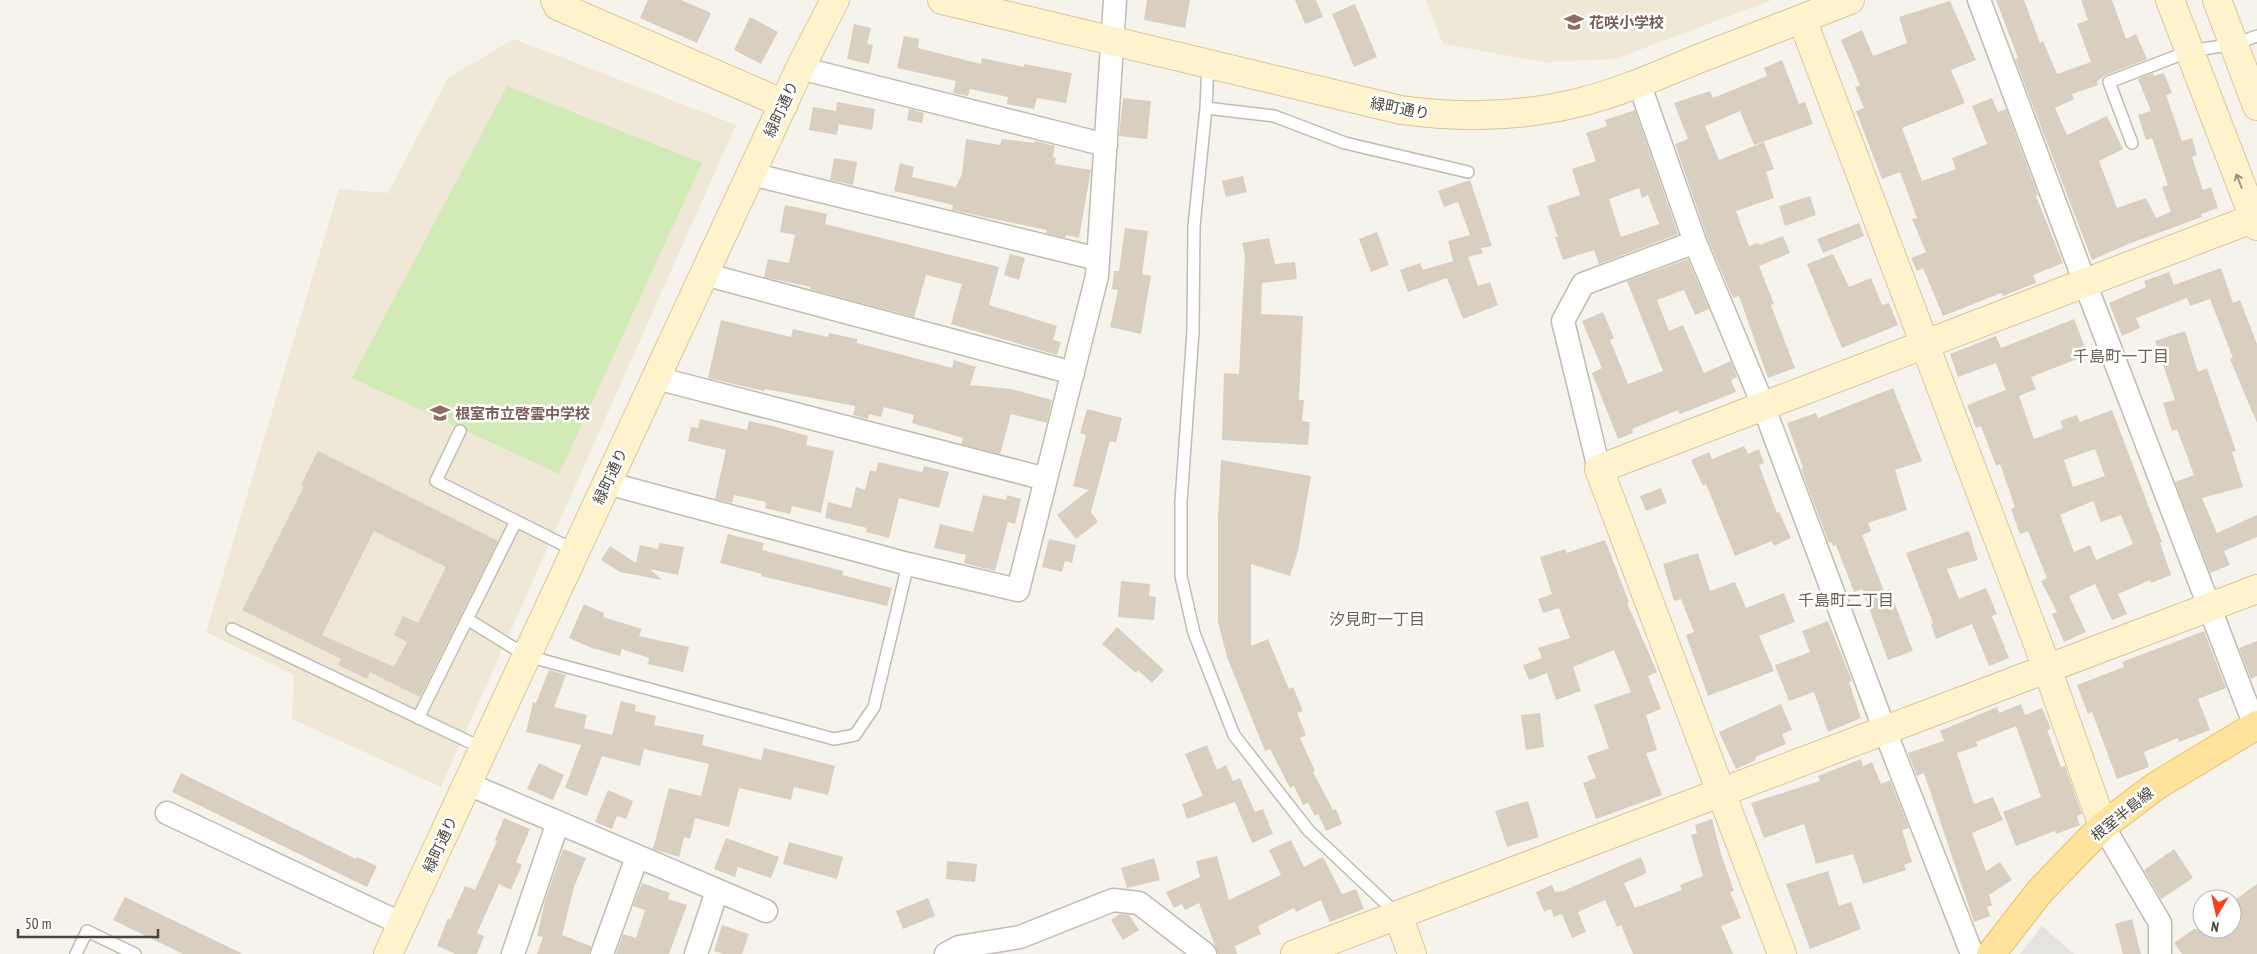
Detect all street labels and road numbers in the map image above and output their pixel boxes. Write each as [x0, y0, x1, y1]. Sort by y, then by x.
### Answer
street label: 緑町通り [760, 78, 802, 140]
street label: 緑町通り [1369, 93, 1431, 123]
street label: 緑町通り [589, 445, 631, 507]
street label: 根室半島線 [2087, 783, 2157, 845]
street label: 緑町通り [419, 813, 461, 875]

